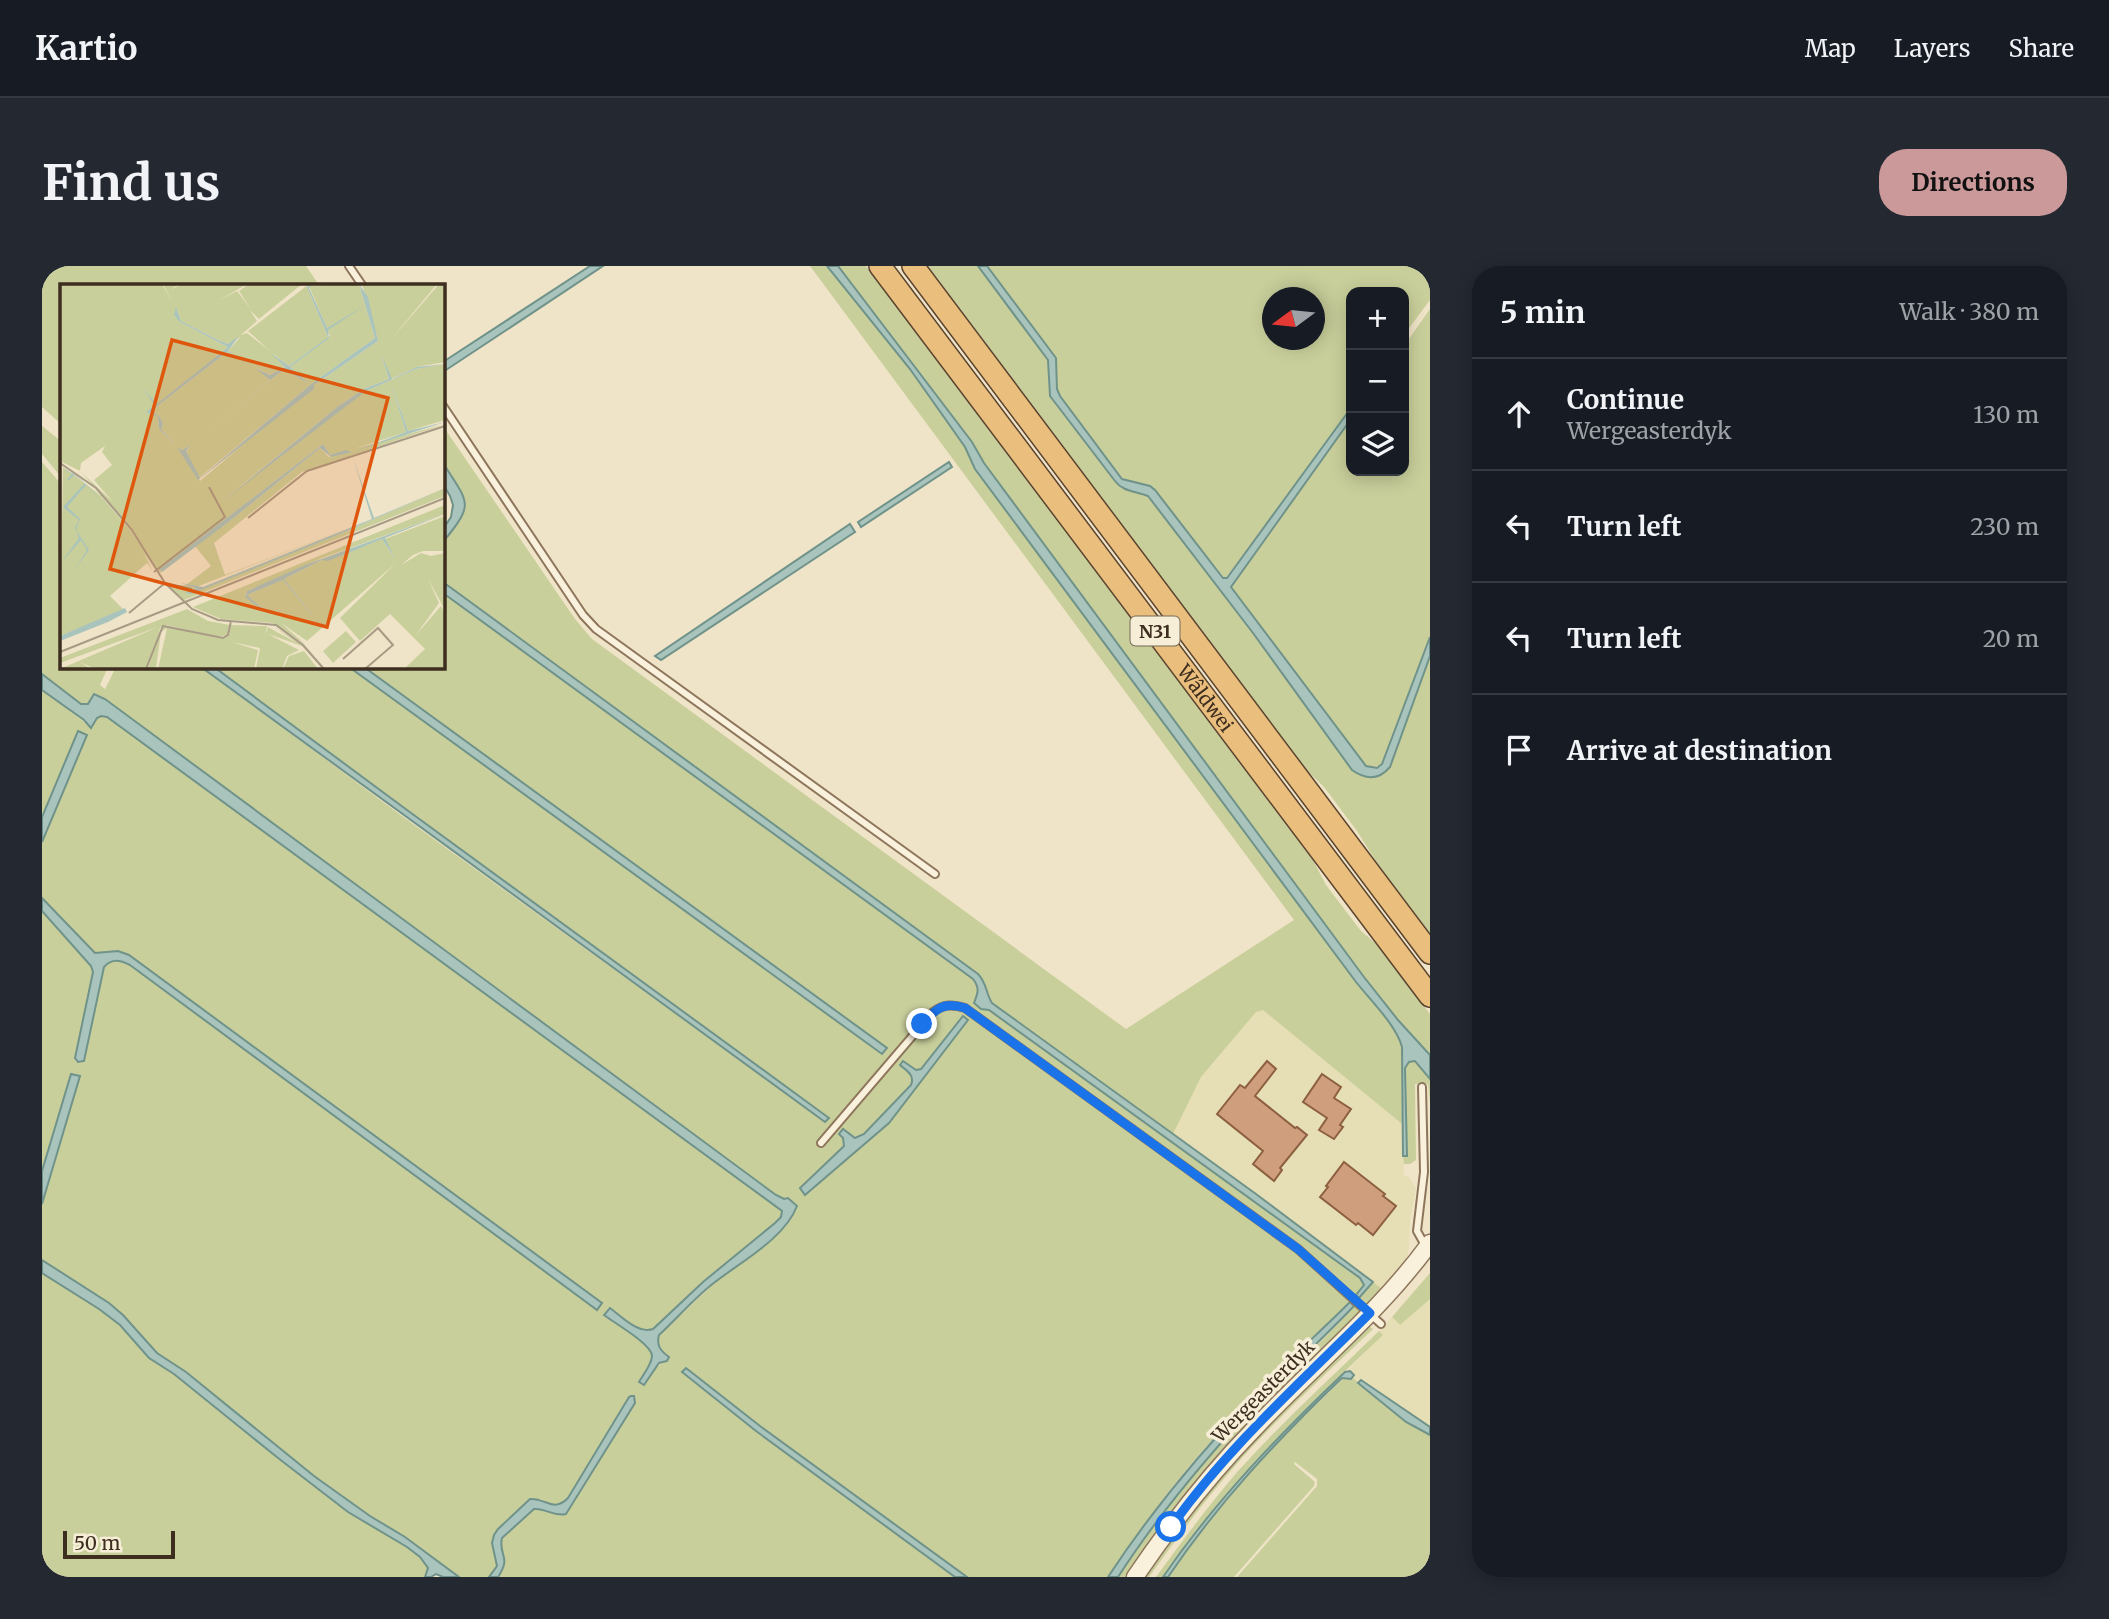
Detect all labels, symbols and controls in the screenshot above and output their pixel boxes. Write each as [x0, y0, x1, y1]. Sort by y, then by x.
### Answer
text: Kartio [35, 28, 138, 69]
text: Map [1805, 33, 1856, 64]
text: Layers [1894, 33, 1970, 64]
text: Share [2008, 33, 2074, 64]
button: Directions [1879, 149, 2067, 216]
text: Find us [42, 152, 220, 213]
inset map [60, 284, 444, 668]
north arrow [1262, 287, 1325, 350]
map controls [1346, 287, 1409, 476]
button: + [1346, 287, 1409, 350]
text: 5 min [1500, 293, 1585, 331]
text: Walk · 380 m [1900, 297, 2039, 326]
button: − [1346, 350, 1409, 413]
text: Continue [1567, 383, 1684, 416]
icon: ahead [1500, 395, 1538, 433]
text: 130 m [1973, 400, 2039, 429]
button: layers [1346, 413, 1409, 476]
text: Wergeasterdyk [1567, 416, 1732, 445]
icon: left [1500, 507, 1538, 545]
text: Turn left [1567, 510, 1681, 543]
text: 230 m [1970, 512, 2039, 541]
road number: N31 [1130, 617, 1180, 646]
icon: left [1500, 619, 1538, 657]
text: Turn left [1567, 622, 1681, 655]
text: 20 m [1983, 624, 2039, 653]
street label: Wâldwei [1172, 659, 1239, 737]
icon: arrive [1500, 731, 1538, 769]
text: Arrive at destination [1567, 734, 1832, 767]
route end [906, 1008, 937, 1039]
street label: Wergeasterdyk [1206, 1334, 1320, 1448]
route start [1155, 1511, 1186, 1542]
scale bar [63, 1528, 175, 1560]
text: 50 m [74, 1531, 120, 1555]

